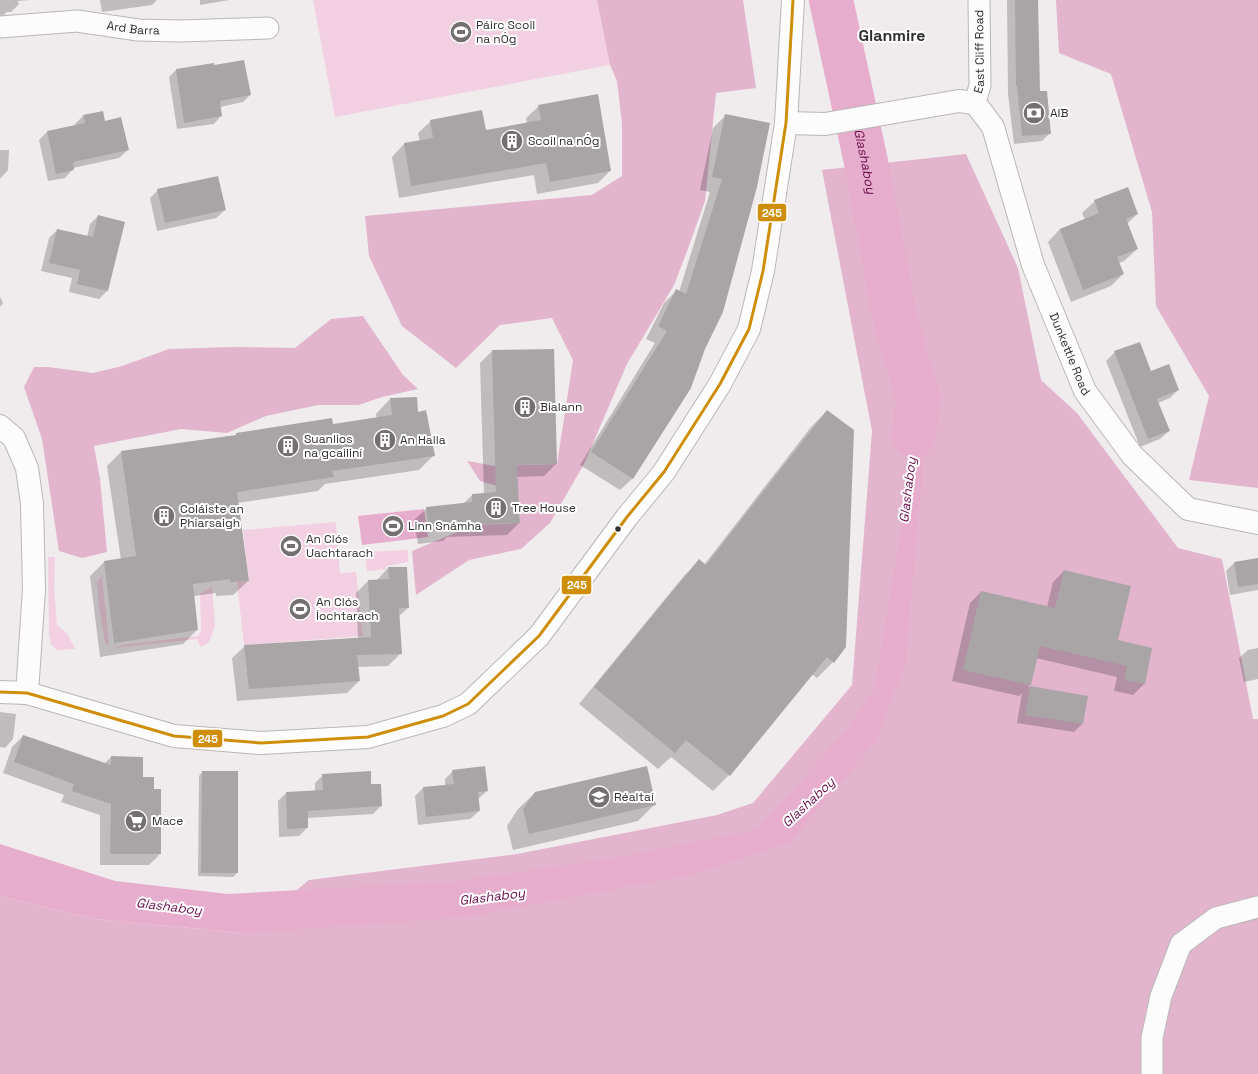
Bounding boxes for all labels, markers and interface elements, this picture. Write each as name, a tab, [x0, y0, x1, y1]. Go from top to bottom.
street label: East Cliff Road	[970, 10, 988, 95]
street label: Ard Barra	[106, 17, 160, 39]
place label: Páirc Scoil na nÓg	[476, 17, 535, 47]
sports icon: Páirc Scoil na nÓg	[448, 19, 474, 45]
district label: Glanmire	[858, 25, 926, 46]
bank icon: AIB	[1021, 100, 1047, 126]
place label: AIB	[1050, 105, 1068, 121]
water label: Glashaboy	[850, 127, 880, 196]
building icon: Scoil na nÓg	[499, 128, 525, 154]
place label: Scoil na nÓg	[528, 133, 599, 149]
line badge: 245	[757, 203, 787, 222]
text: 245	[762, 206, 782, 220]
street label: Dunkettle Road	[1046, 310, 1094, 399]
building icon: Bialann	[512, 394, 538, 420]
place label: Bialann	[540, 399, 582, 415]
building icon: An Halla	[372, 427, 398, 453]
place label: Suanlios na gcailiní	[304, 431, 362, 461]
place label: An Halla	[400, 432, 446, 448]
building icon: Suanlios na gcailiní	[275, 433, 301, 459]
water label: Glashaboy	[895, 455, 920, 524]
building icon: Tree House	[483, 495, 509, 521]
place label: Tree House	[512, 500, 576, 516]
place label: Coláiste an Phiarsaigh	[180, 501, 244, 531]
building icon: Coláiste an Phiarsaigh	[151, 503, 177, 529]
sports icon: Linn Snámha	[380, 513, 406, 539]
place label: Linn Snámha	[408, 518, 482, 534]
unlabelled marker	[613, 524, 623, 534]
place label: An Clós Uachtarach	[306, 531, 373, 561]
sports icon: An Clós Uachtarach	[278, 533, 304, 559]
line badge: 245	[561, 575, 592, 595]
text: 245	[567, 578, 587, 592]
place label: An Clós Íochtarach	[316, 594, 379, 624]
sports icon: An Clós Íochtarach	[287, 596, 313, 622]
line badge: 245	[192, 729, 223, 748]
text: 245	[198, 732, 218, 746]
water label: Glashaboy	[778, 773, 839, 831]
school or university icon: Réaltaí	[586, 784, 612, 810]
place label: Réaltaí	[614, 789, 654, 805]
supermarket icon: Mace	[123, 808, 149, 834]
place label: Mace	[152, 813, 183, 829]
water label: Glashaboy	[458, 884, 527, 909]
water label: Glashaboy	[135, 894, 204, 919]

